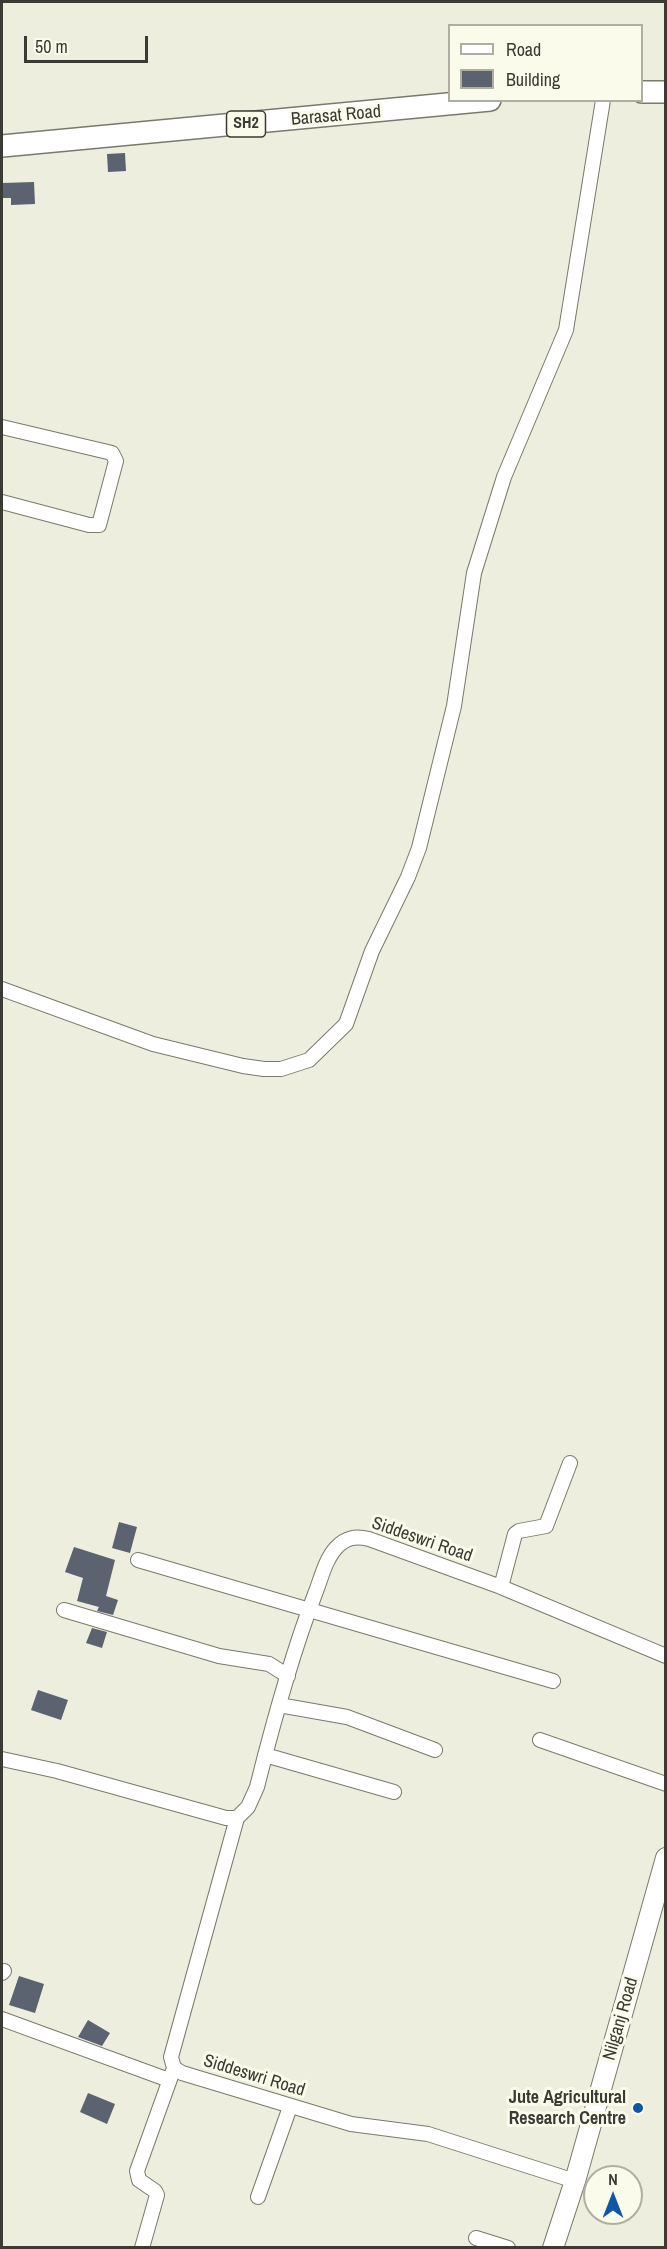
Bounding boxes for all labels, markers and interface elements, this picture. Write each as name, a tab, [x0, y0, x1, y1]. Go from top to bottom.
scale bar	[27, 24, 152, 62]
legend	[448, 24, 643, 102]
text: 50 m	[35, 34, 68, 59]
text: Road	[506, 37, 541, 62]
text: Building	[506, 67, 560, 92]
street label: Barasat Road	[290, 101, 382, 131]
road number: SH2	[226, 111, 266, 137]
street label: Siddeswri Road	[369, 1513, 475, 1567]
street label: Nilganj Road	[599, 1975, 643, 2063]
street label: Siddeswri Road	[201, 2050, 307, 2102]
place label: Jute Agricultural Research Centre	[509, 2087, 626, 2130]
marker: Jute Agricultural Research Centre	[631, 2101, 645, 2115]
north arrow	[583, 2165, 643, 2225]
text: N	[608, 2168, 618, 2190]

